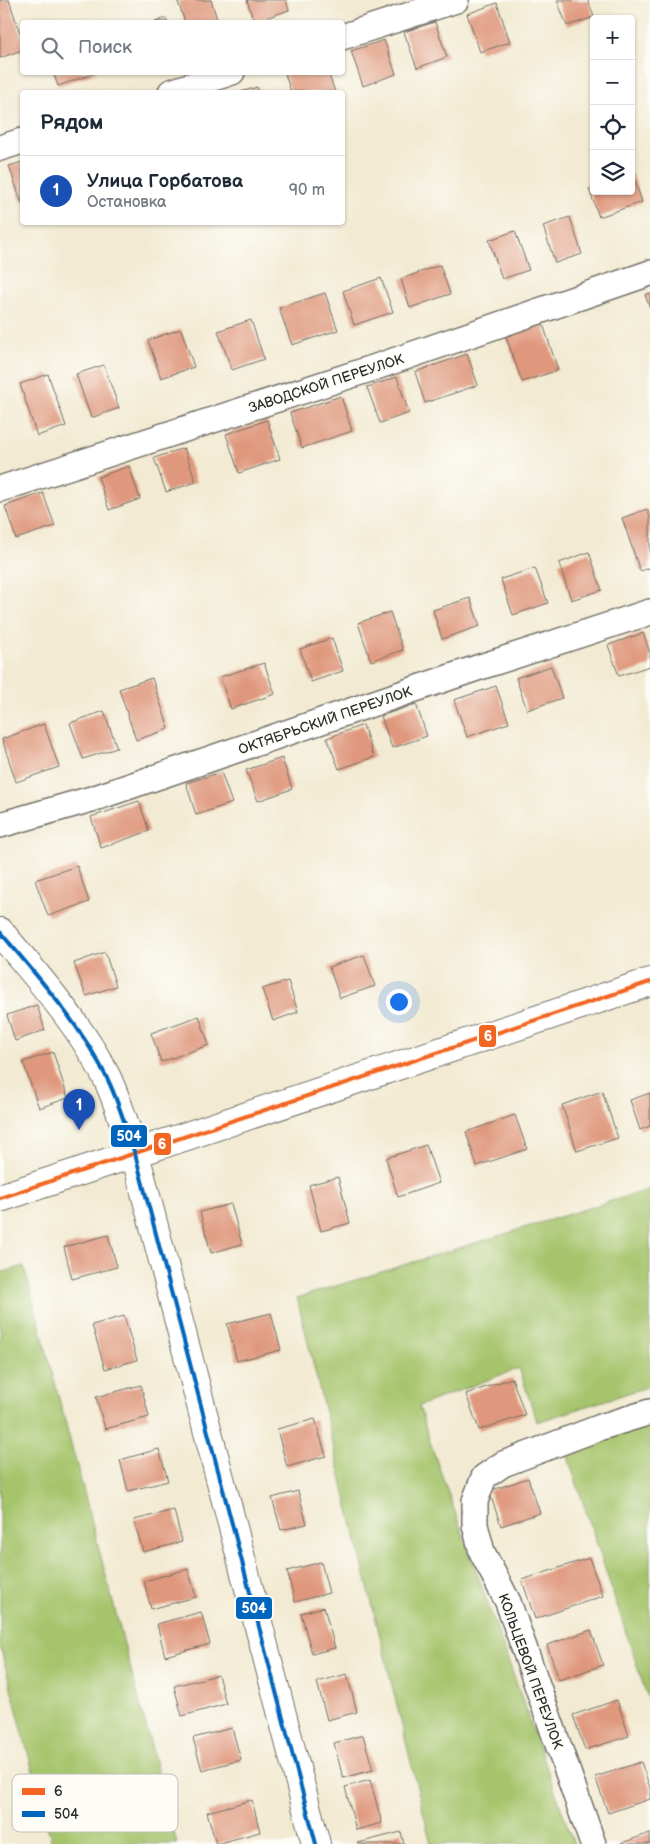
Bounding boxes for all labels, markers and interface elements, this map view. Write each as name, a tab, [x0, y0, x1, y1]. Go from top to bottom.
map controls	[590, 15, 635, 195]
button: +	[590, 15, 635, 60]
search box	[20, 20, 345, 75]
icon: search	[38, 34, 66, 62]
text: Поиск	[78, 36, 132, 59]
button: −	[590, 60, 635, 105]
button: locate	[590, 105, 635, 150]
text: Рядом	[40, 110, 103, 135]
button: layers	[590, 150, 635, 195]
text: Улица Горбатова	[87, 170, 243, 193]
text: 1	[53, 181, 59, 200]
text: 90 m	[289, 181, 325, 200]
text: Остановка	[87, 193, 166, 212]
street label: ЗАВОДСКОЙ ПЕРЕУЛОК	[246, 350, 407, 417]
street label: ОКТЯБРЬСКИЙ ПЕРЕУЛОК	[236, 682, 415, 758]
your location	[386, 989, 412, 1015]
line badge: 6	[478, 1024, 497, 1048]
text: 6	[484, 1028, 492, 1045]
pin: 1	[63, 1089, 95, 1130]
line badge: 504	[110, 1124, 148, 1148]
text: 504	[116, 1128, 142, 1145]
line badge: 6	[153, 1132, 172, 1156]
text: 6	[158, 1136, 166, 1153]
street label: КОЛЬЦЕВОЙ ПЕРЕУЛОК	[494, 1591, 567, 1752]
line badge: 504	[235, 1596, 273, 1620]
text: 504	[241, 1600, 267, 1617]
legend	[12, 1774, 178, 1832]
text: 6	[54, 1783, 63, 1800]
text: 504	[54, 1806, 79, 1823]

